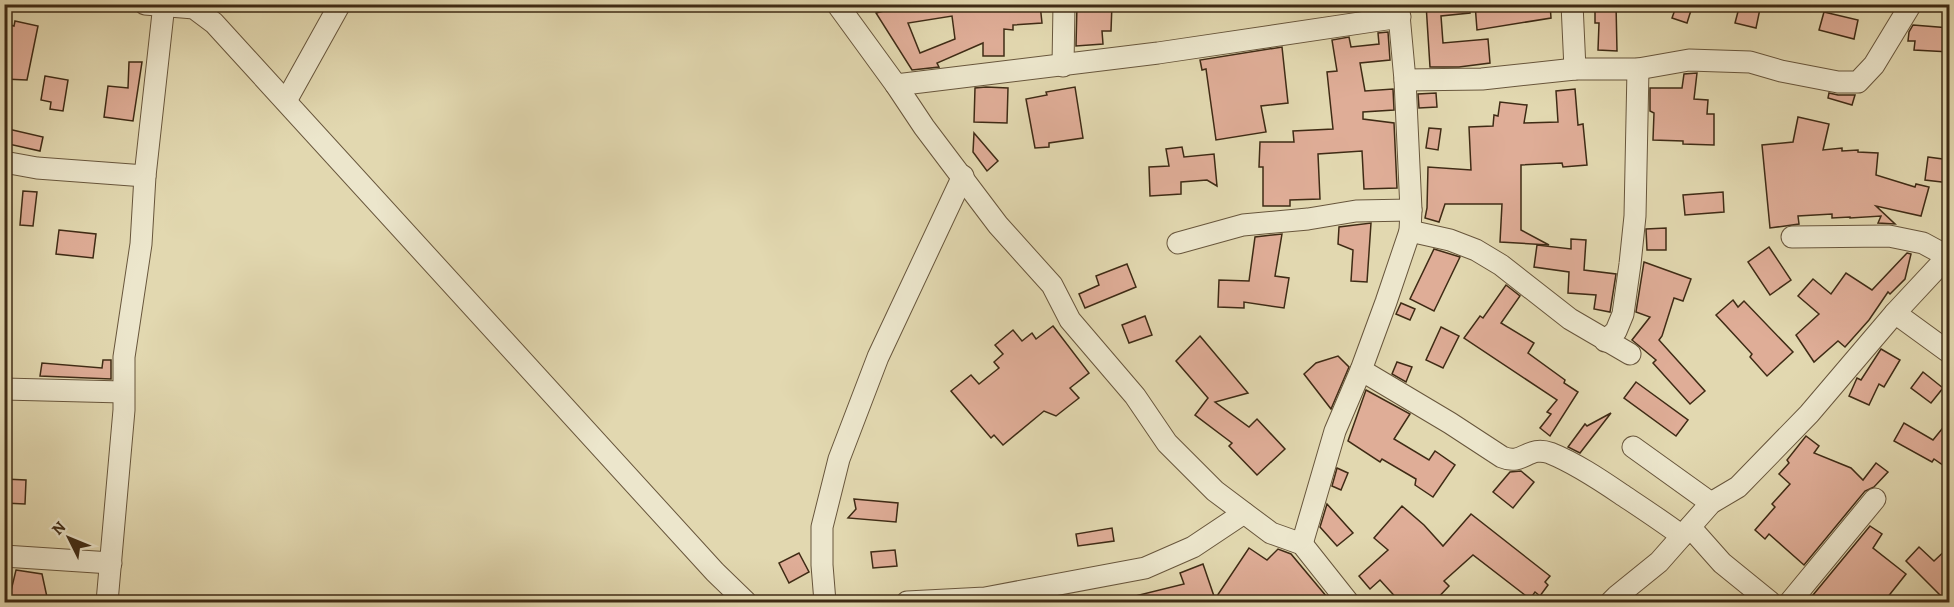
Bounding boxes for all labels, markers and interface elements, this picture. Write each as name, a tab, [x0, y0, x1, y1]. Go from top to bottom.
north arrow	[39, 508, 99, 568]
text: N	[47, 516, 71, 540]

